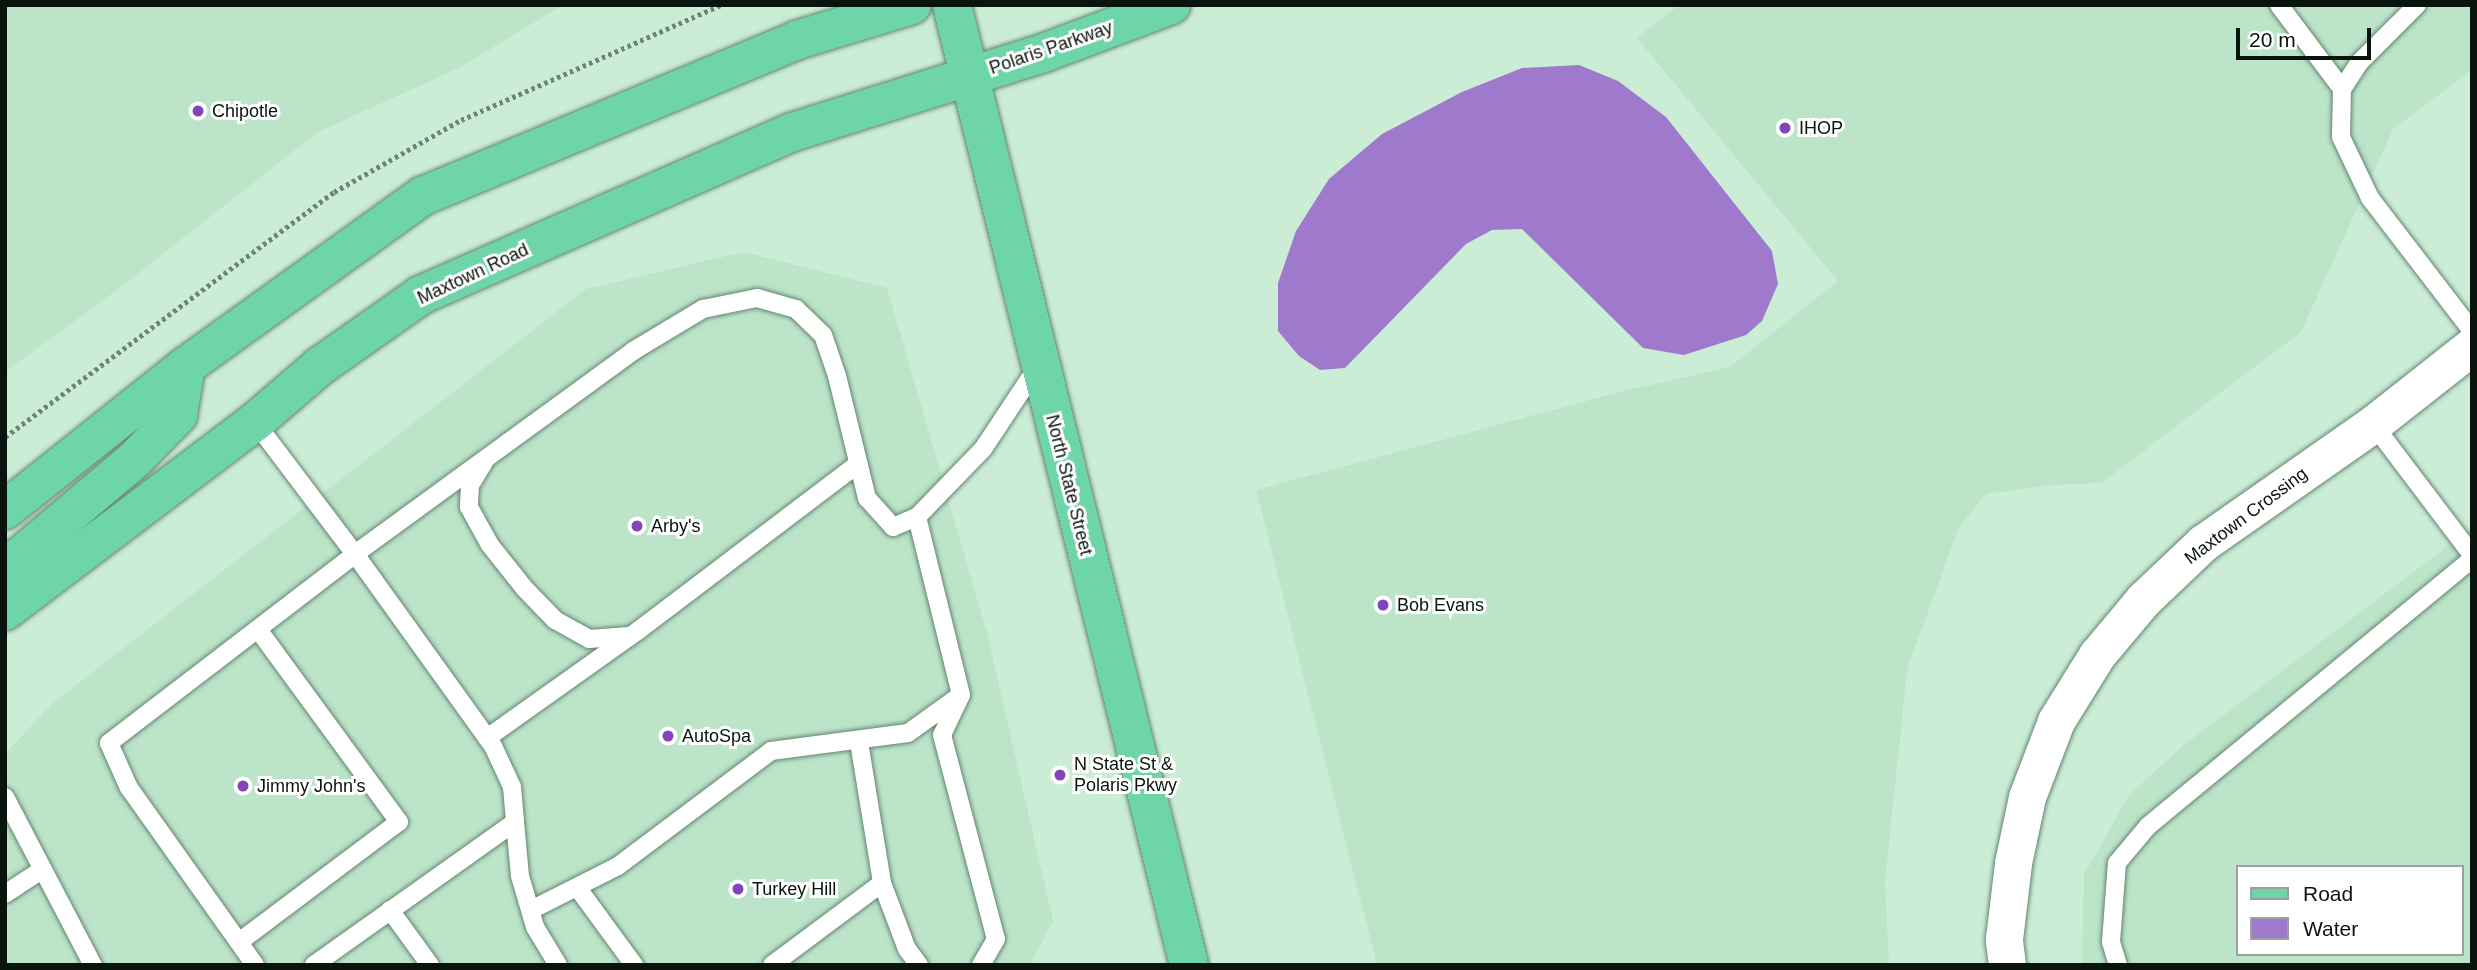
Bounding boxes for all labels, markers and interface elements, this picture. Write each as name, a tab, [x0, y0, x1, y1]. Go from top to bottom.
scale bar	[2239, 14, 2374, 58]
street label: Polaris Parkway	[986, 17, 1116, 79]
text: 20 m	[2249, 28, 2296, 51]
place label: Chipotle	[212, 100, 278, 122]
marker: Chipotle	[190, 103, 206, 119]
place label: IHOP	[1799, 117, 1843, 139]
marker: IHOP	[1777, 120, 1793, 136]
street label: Maxtown Road	[414, 239, 532, 309]
street label: North State Street	[1041, 412, 1097, 558]
street label: Maxtown Crossing	[2180, 463, 2312, 569]
place label: Arby's	[651, 515, 700, 537]
marker: Arby's	[629, 518, 645, 534]
place label: Bob Evans	[1397, 594, 1484, 616]
marker: Bob Evans	[1375, 597, 1391, 613]
place label: AutoSpa	[682, 725, 751, 747]
marker: AutoSpa	[660, 728, 676, 744]
place label: N State St & Polaris Pkwy	[1074, 754, 1177, 796]
marker: N State St & Polaris Pkwy	[1052, 767, 1068, 783]
place label: Jimmy John's	[257, 775, 365, 797]
marker: Jimmy John's	[235, 778, 251, 794]
legend	[2236, 865, 2463, 956]
place label: Turkey Hill	[752, 878, 836, 900]
marker: Turkey Hill	[730, 881, 746, 897]
text: Road	[2303, 882, 2353, 905]
text: Water	[2303, 917, 2358, 940]

